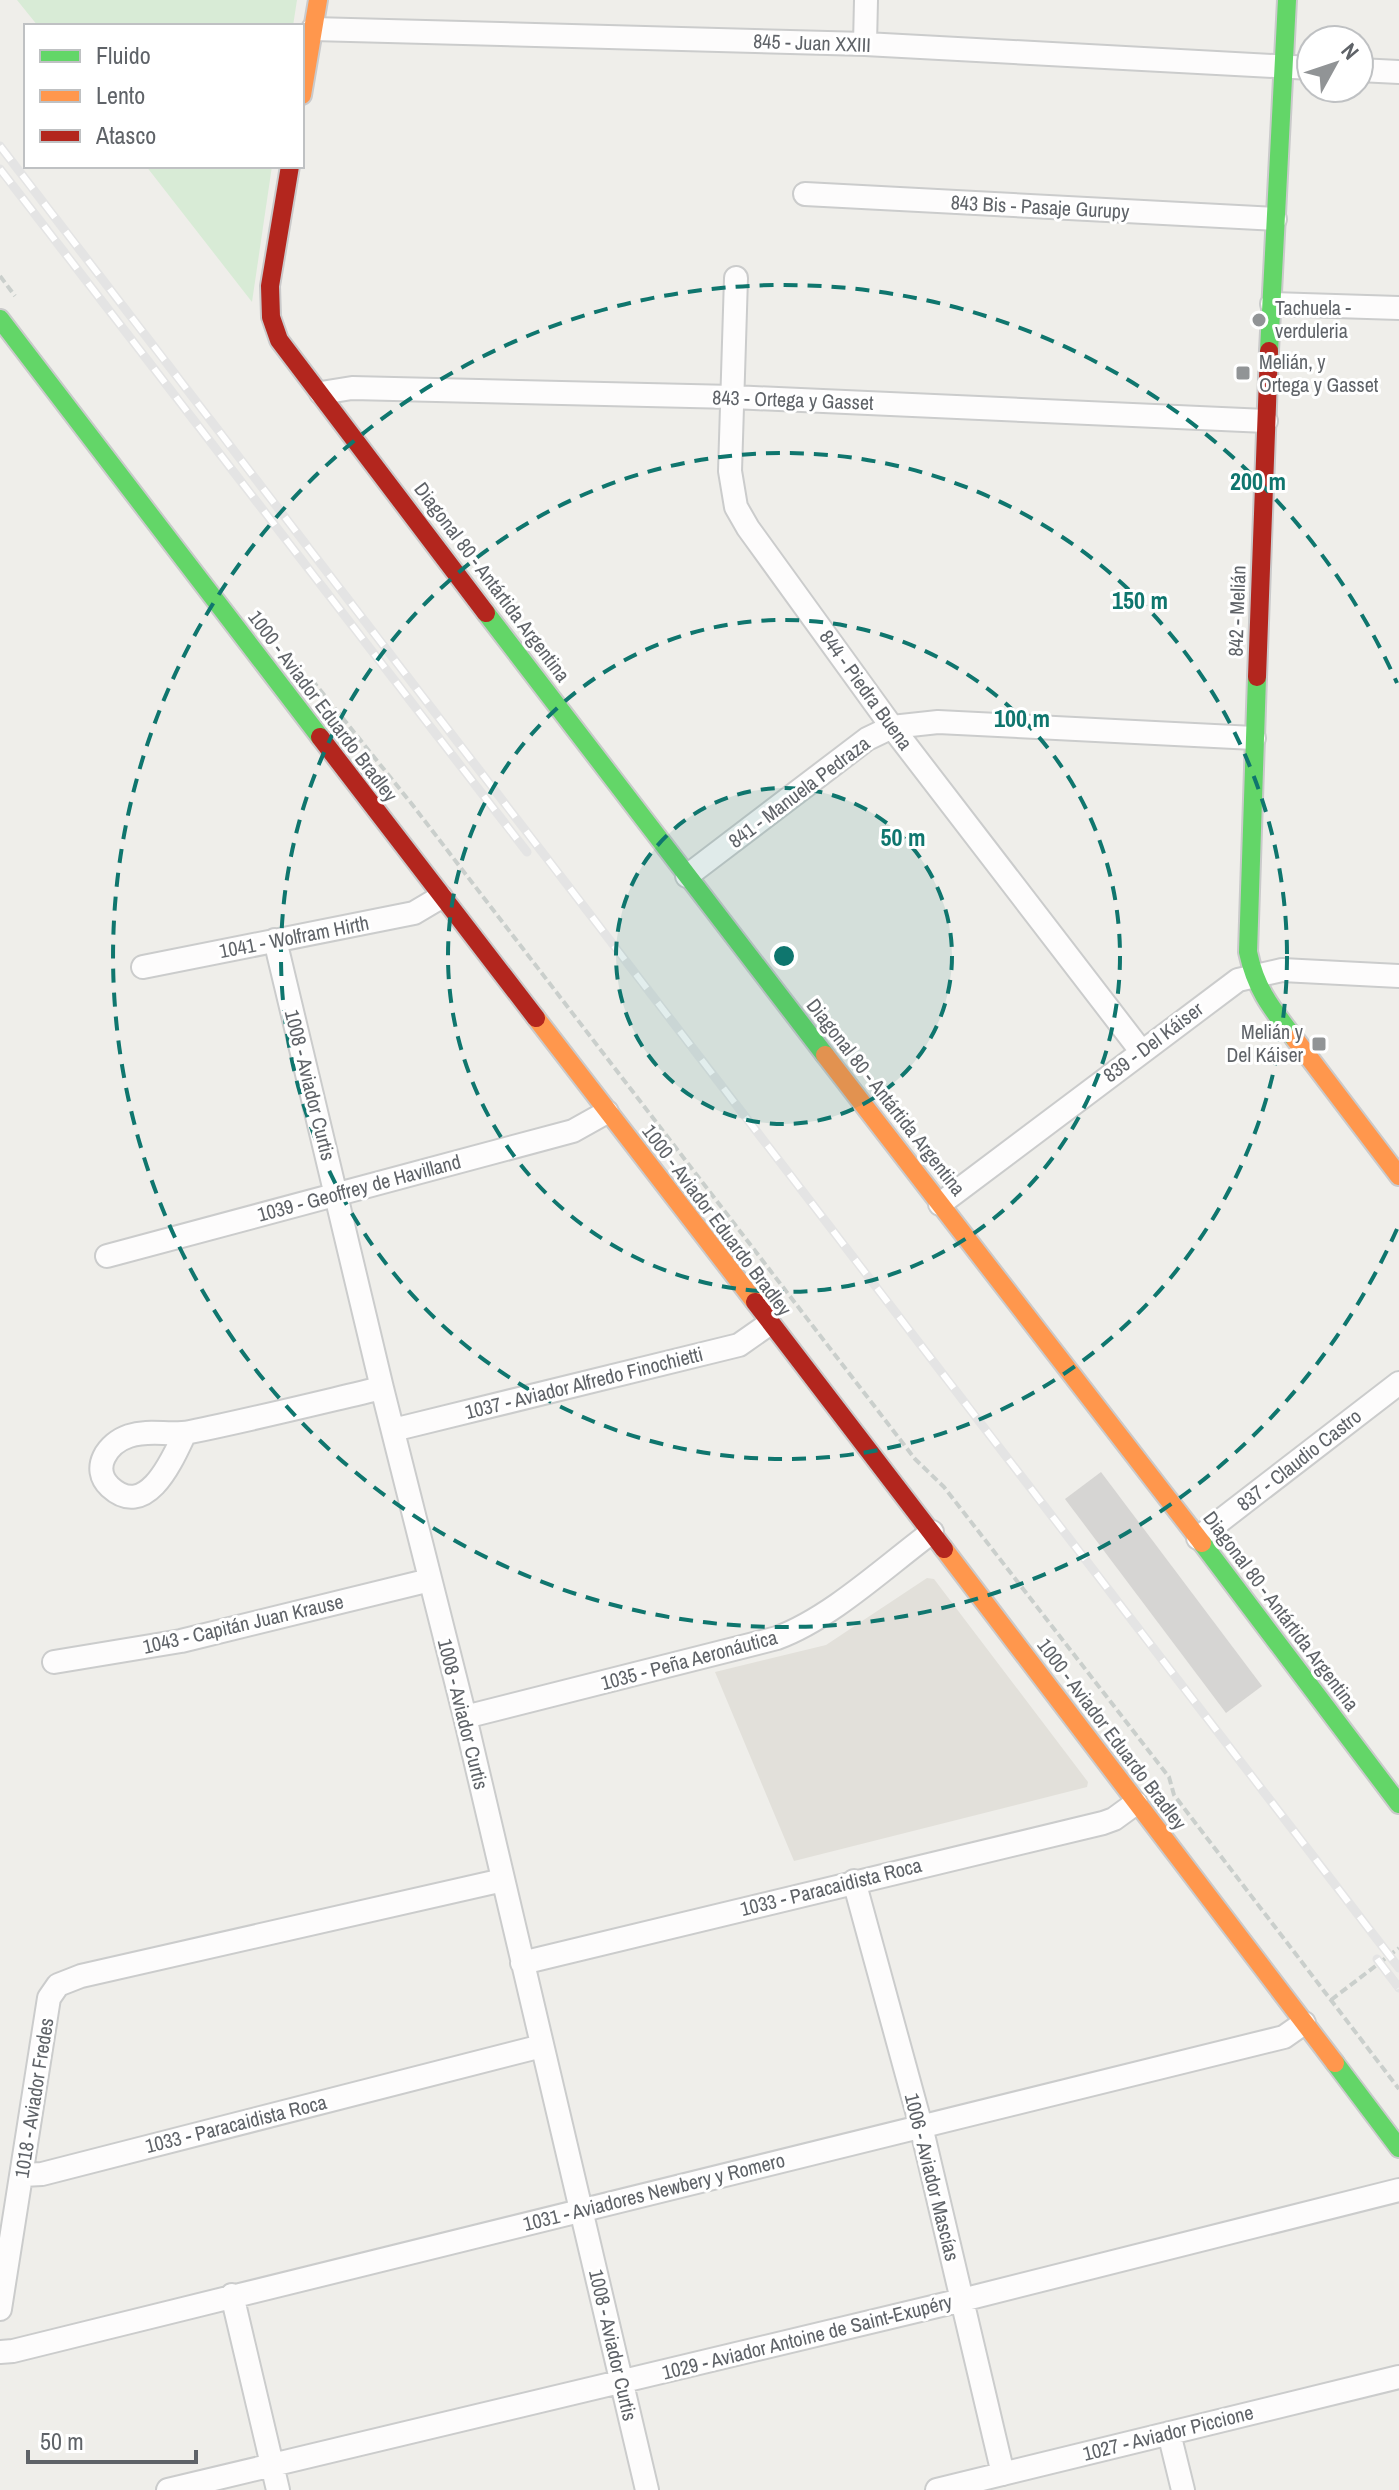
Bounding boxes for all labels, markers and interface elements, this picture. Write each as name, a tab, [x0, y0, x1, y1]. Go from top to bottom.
legend	[24, 24, 304, 168]
north arrow	[1295, 24, 1375, 104]
street label: 845 - Juan XXIII	[753, 27, 871, 58]
text: N	[1335, 37, 1366, 66]
text: Fluido	[96, 39, 151, 71]
text: Lento	[96, 79, 145, 111]
text: Atasco	[95, 119, 156, 151]
street label: 843 Bis - Pasaje Gurupy	[950, 188, 1131, 225]
place label: Tachuela - verduleria	[1275, 294, 1352, 344]
marker: Tachuela - verduleria	[1250, 311, 1268, 329]
place label: Melián, y Ortega y Gasset	[1259, 348, 1379, 398]
marker: Melián, y Ortega y Gasset	[1234, 364, 1252, 382]
street label: 843 - Ortega y Gasset	[712, 383, 875, 416]
text: 200 m	[1230, 465, 1286, 497]
street label: Diagonal 80 - Antártida Argentina	[408, 476, 576, 687]
street label: 842 - Melián	[1221, 565, 1252, 657]
text: 150 m	[1112, 584, 1168, 616]
street label: 1000 - Aviador Eduardo Bradley	[242, 604, 405, 808]
street label: 844 - Piedra Buena	[814, 624, 919, 755]
text: 100 m	[994, 702, 1050, 734]
street label: 841 - Manuela Pedraza	[722, 730, 875, 854]
text: 50 m	[881, 821, 925, 853]
street label: 1041 - Wolfram Hirth	[217, 909, 371, 964]
centre of rings	[770, 942, 798, 970]
street label: Diagonal 80 - Antártida Argentina	[801, 992, 972, 1201]
street label: 839 - Del Káiser	[1097, 995, 1209, 1088]
street label: 1008 - Aviador Curtis	[279, 1007, 342, 1163]
place label: Melián y Del Káiser	[1226, 1018, 1304, 1068]
marker: Melián y Del Káiser	[1310, 1035, 1328, 1053]
street label: 1000 - Aviador Eduardo Bradley	[636, 1118, 799, 1322]
street label: 1039 - Geoffrey de Havilland	[254, 1147, 464, 1228]
street label: 1037 - Aviador Alfredo Finochietti	[462, 1340, 706, 1425]
street label: 837 - Claudio Castro	[1231, 1402, 1367, 1517]
street label: Diagonal 80 - Antártida Argentina	[1197, 1505, 1365, 1716]
street label: 1043 - Capitán Juan Krause	[140, 1587, 346, 1660]
street label: 1035 - Peña Aeronáutica	[598, 1623, 780, 1696]
street label: 1000 - Aviador Eduardo Bradley	[1031, 1632, 1194, 1836]
street label: 1008 - Aviador Curtis	[432, 1636, 495, 1792]
street label: 1033 - Paracaidista Roca	[737, 1851, 924, 1922]
street label: 1018 - Aviador Fredes	[8, 2016, 60, 2180]
street label: 1033 - Paracaidista Roca	[142, 2088, 329, 2159]
street label: 1006 - Aviador Mascías	[899, 2090, 966, 2264]
street label: 1031 - Aviadores Newbery y Romero	[520, 2146, 787, 2237]
street label: 1008 - Aviador Curtis	[583, 2266, 644, 2423]
street label: 1029 - Aviador Antoine de Saint-Exupéry	[659, 2287, 955, 2386]
street label: 1027 - Aviador Piccione	[1080, 2398, 1256, 2467]
scale bar	[28, 2414, 196, 2464]
text: 50 m	[40, 2425, 84, 2457]

